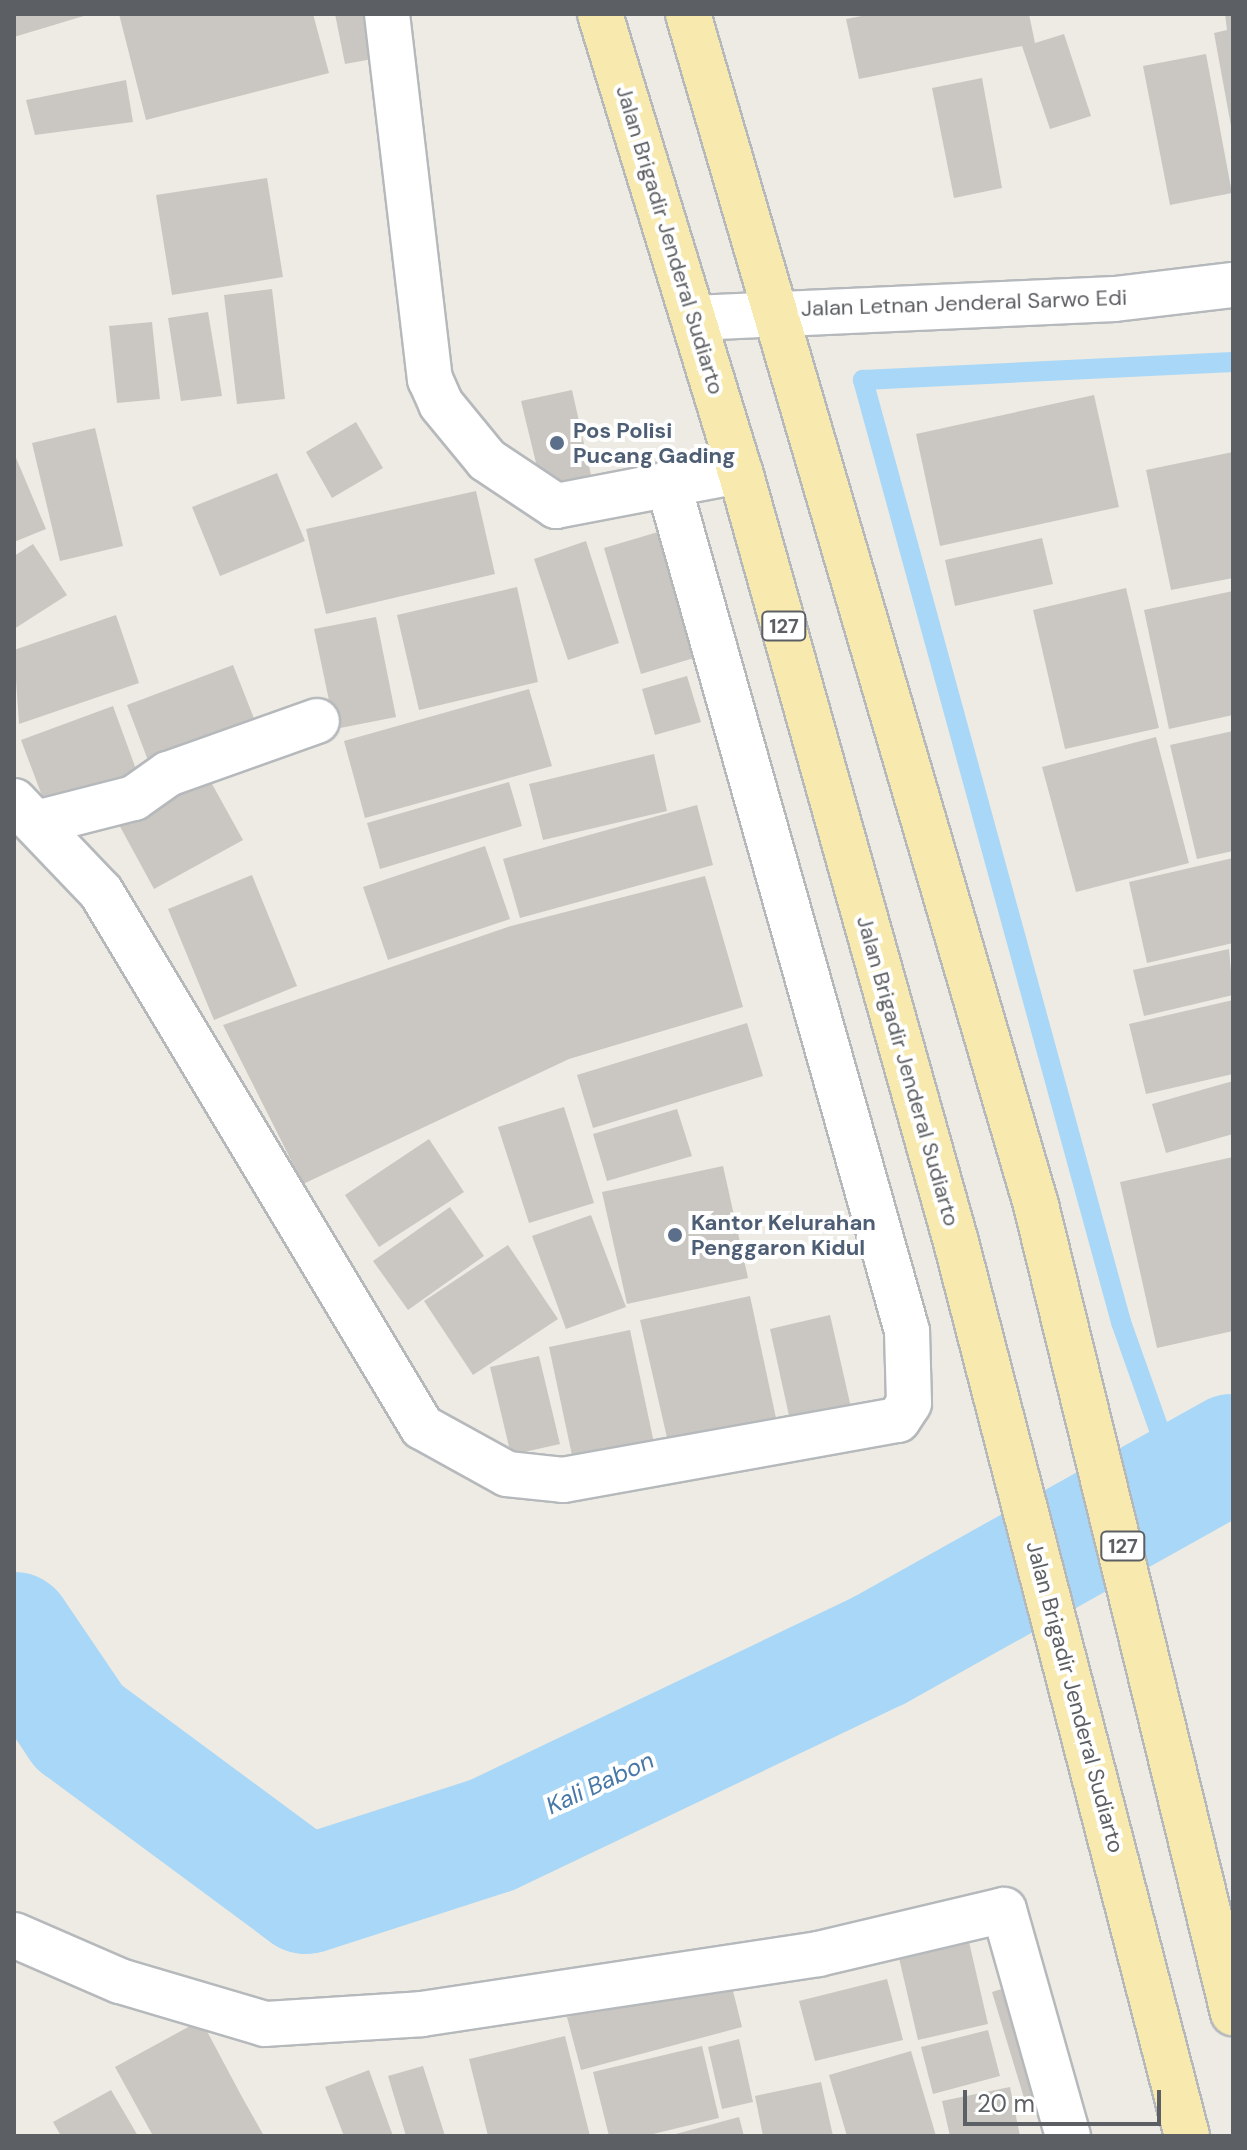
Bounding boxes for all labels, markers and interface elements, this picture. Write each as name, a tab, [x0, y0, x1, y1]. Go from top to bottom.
street label: Jalan Brigadir Jenderal Sudiarto	[610, 82, 730, 398]
street label: Jalan Letnan Jenderal Sarwo Edi	[801, 284, 1127, 322]
place label: Pos Polisi Pucang Gading	[573, 417, 735, 468]
marker: Pos Polisi Pucang Gading	[548, 434, 566, 452]
road number: 127	[760, 610, 808, 642]
street label: Jalan Brigadir Jenderal Sudiarto	[851, 913, 965, 1229]
place label: Kantor Kelurahan Penggaron Kidul	[691, 1209, 876, 1260]
marker: Kantor Kelurahan Penggaron Kidul	[666, 1226, 684, 1244]
road number: 127	[1099, 1530, 1147, 1562]
street label: Jalan Brigadir Jenderal Sudiarto	[1021, 1538, 1129, 1856]
water label: Kali Babon	[542, 1746, 658, 1820]
scale bar	[967, 2074, 1165, 2124]
text: 20 m	[977, 2088, 1035, 2119]

